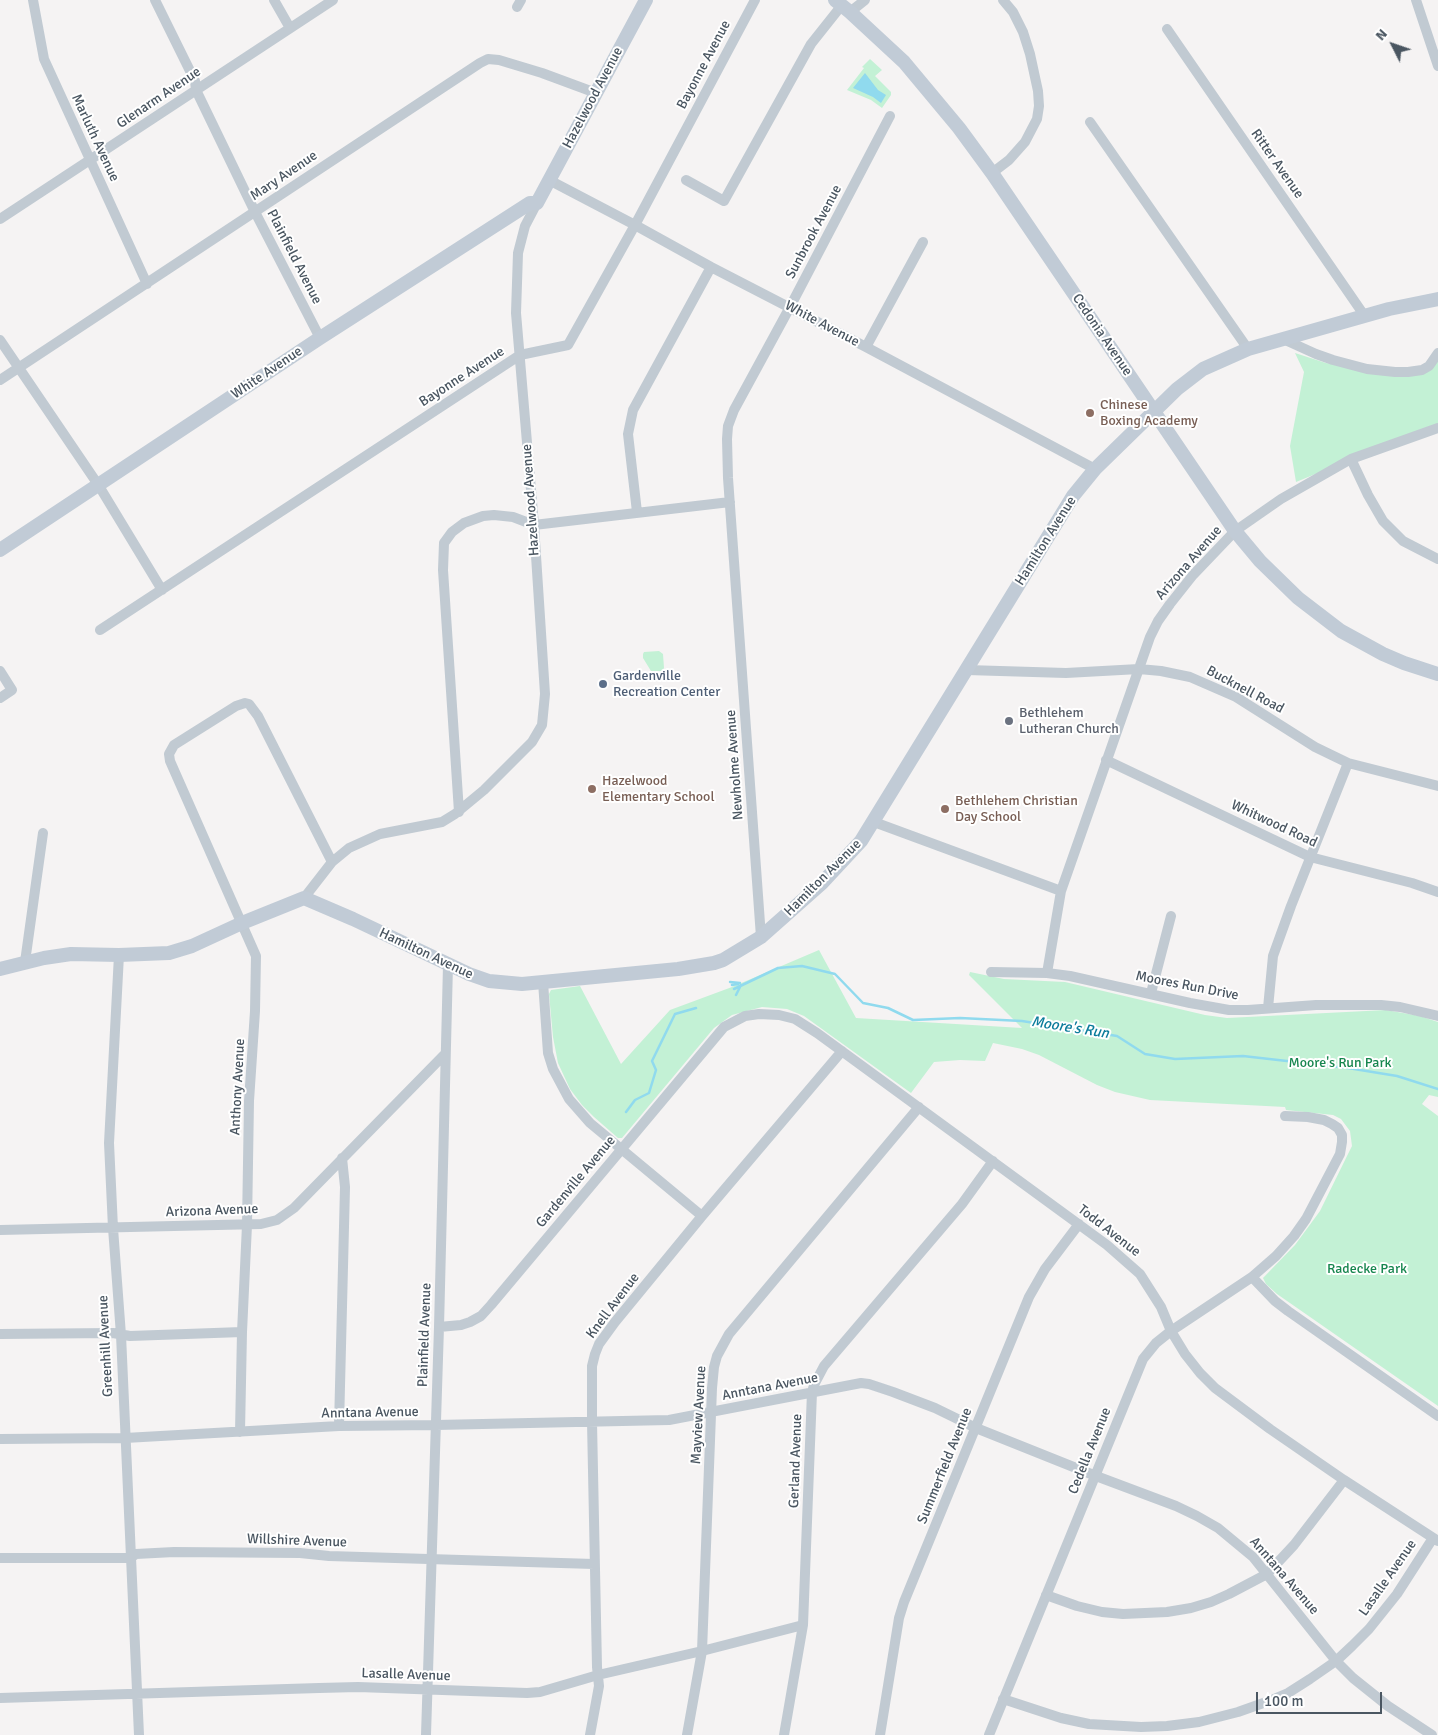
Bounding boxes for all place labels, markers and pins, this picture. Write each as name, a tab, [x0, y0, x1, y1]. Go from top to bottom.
place label: Chinese Boxing Academy	[1100, 397, 1198, 430]
marker: Chinese Boxing Academy	[1084, 407, 1096, 419]
place label: Gardenville Recreation Center	[613, 668, 720, 700]
marker: Gardenville Recreation Center	[597, 678, 609, 690]
place label: Bethlehem Lutheran Church	[1019, 705, 1119, 738]
marker: Bethlehem Lutheran Church	[1003, 715, 1015, 727]
place label: Hazelwood Elementary School	[602, 773, 715, 806]
marker: Hazelwood Elementary School	[586, 783, 598, 795]
place label: Bethlehem Christian Day School	[955, 793, 1078, 826]
marker: Bethlehem Christian Day School	[939, 803, 951, 815]

